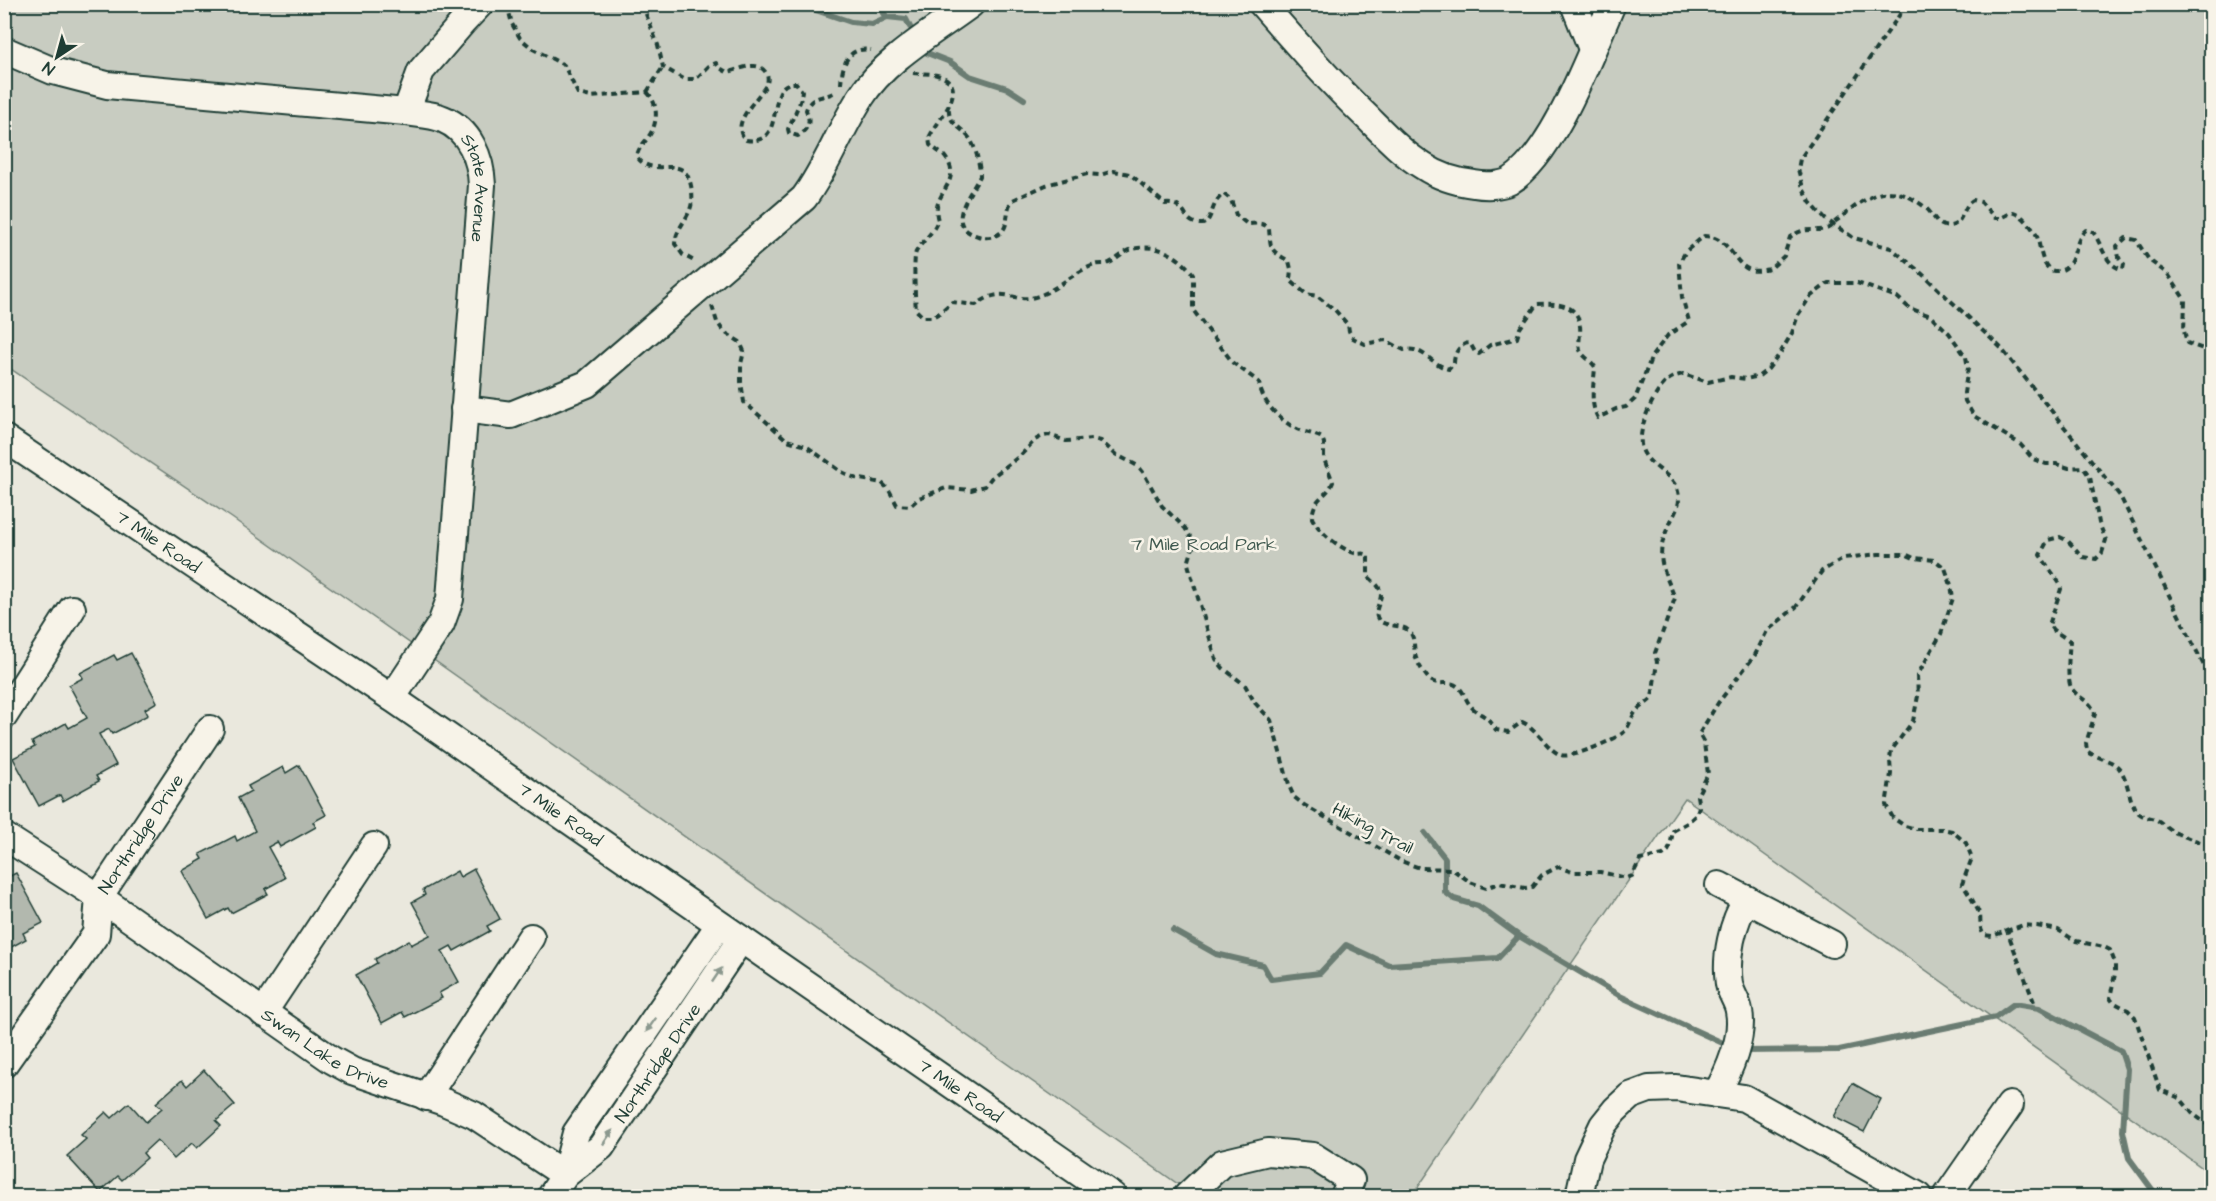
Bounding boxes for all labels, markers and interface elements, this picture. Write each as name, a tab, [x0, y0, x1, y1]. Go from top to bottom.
north arrow	[27, 27, 87, 87]
text: N	[38, 56, 59, 80]
street label: State Avenue	[454, 128, 494, 243]
street label: 7 Mile Road	[111, 505, 206, 579]
park label: 7 Mile Road Park	[1131, 532, 1277, 557]
street label: Northridge Drive	[92, 769, 190, 899]
street label: 7 Mile Road	[513, 777, 607, 853]
street label: Hiking Trail	[1327, 797, 1418, 861]
one-way arrow	[711, 967, 722, 983]
street label: Northridge Drive	[609, 998, 707, 1128]
street label: Swan Lake Drive	[256, 1002, 392, 1096]
one-way arrow	[645, 1017, 657, 1033]
street label: 7 Mile Road	[913, 1053, 1007, 1129]
one-way arrow	[603, 1129, 614, 1145]

